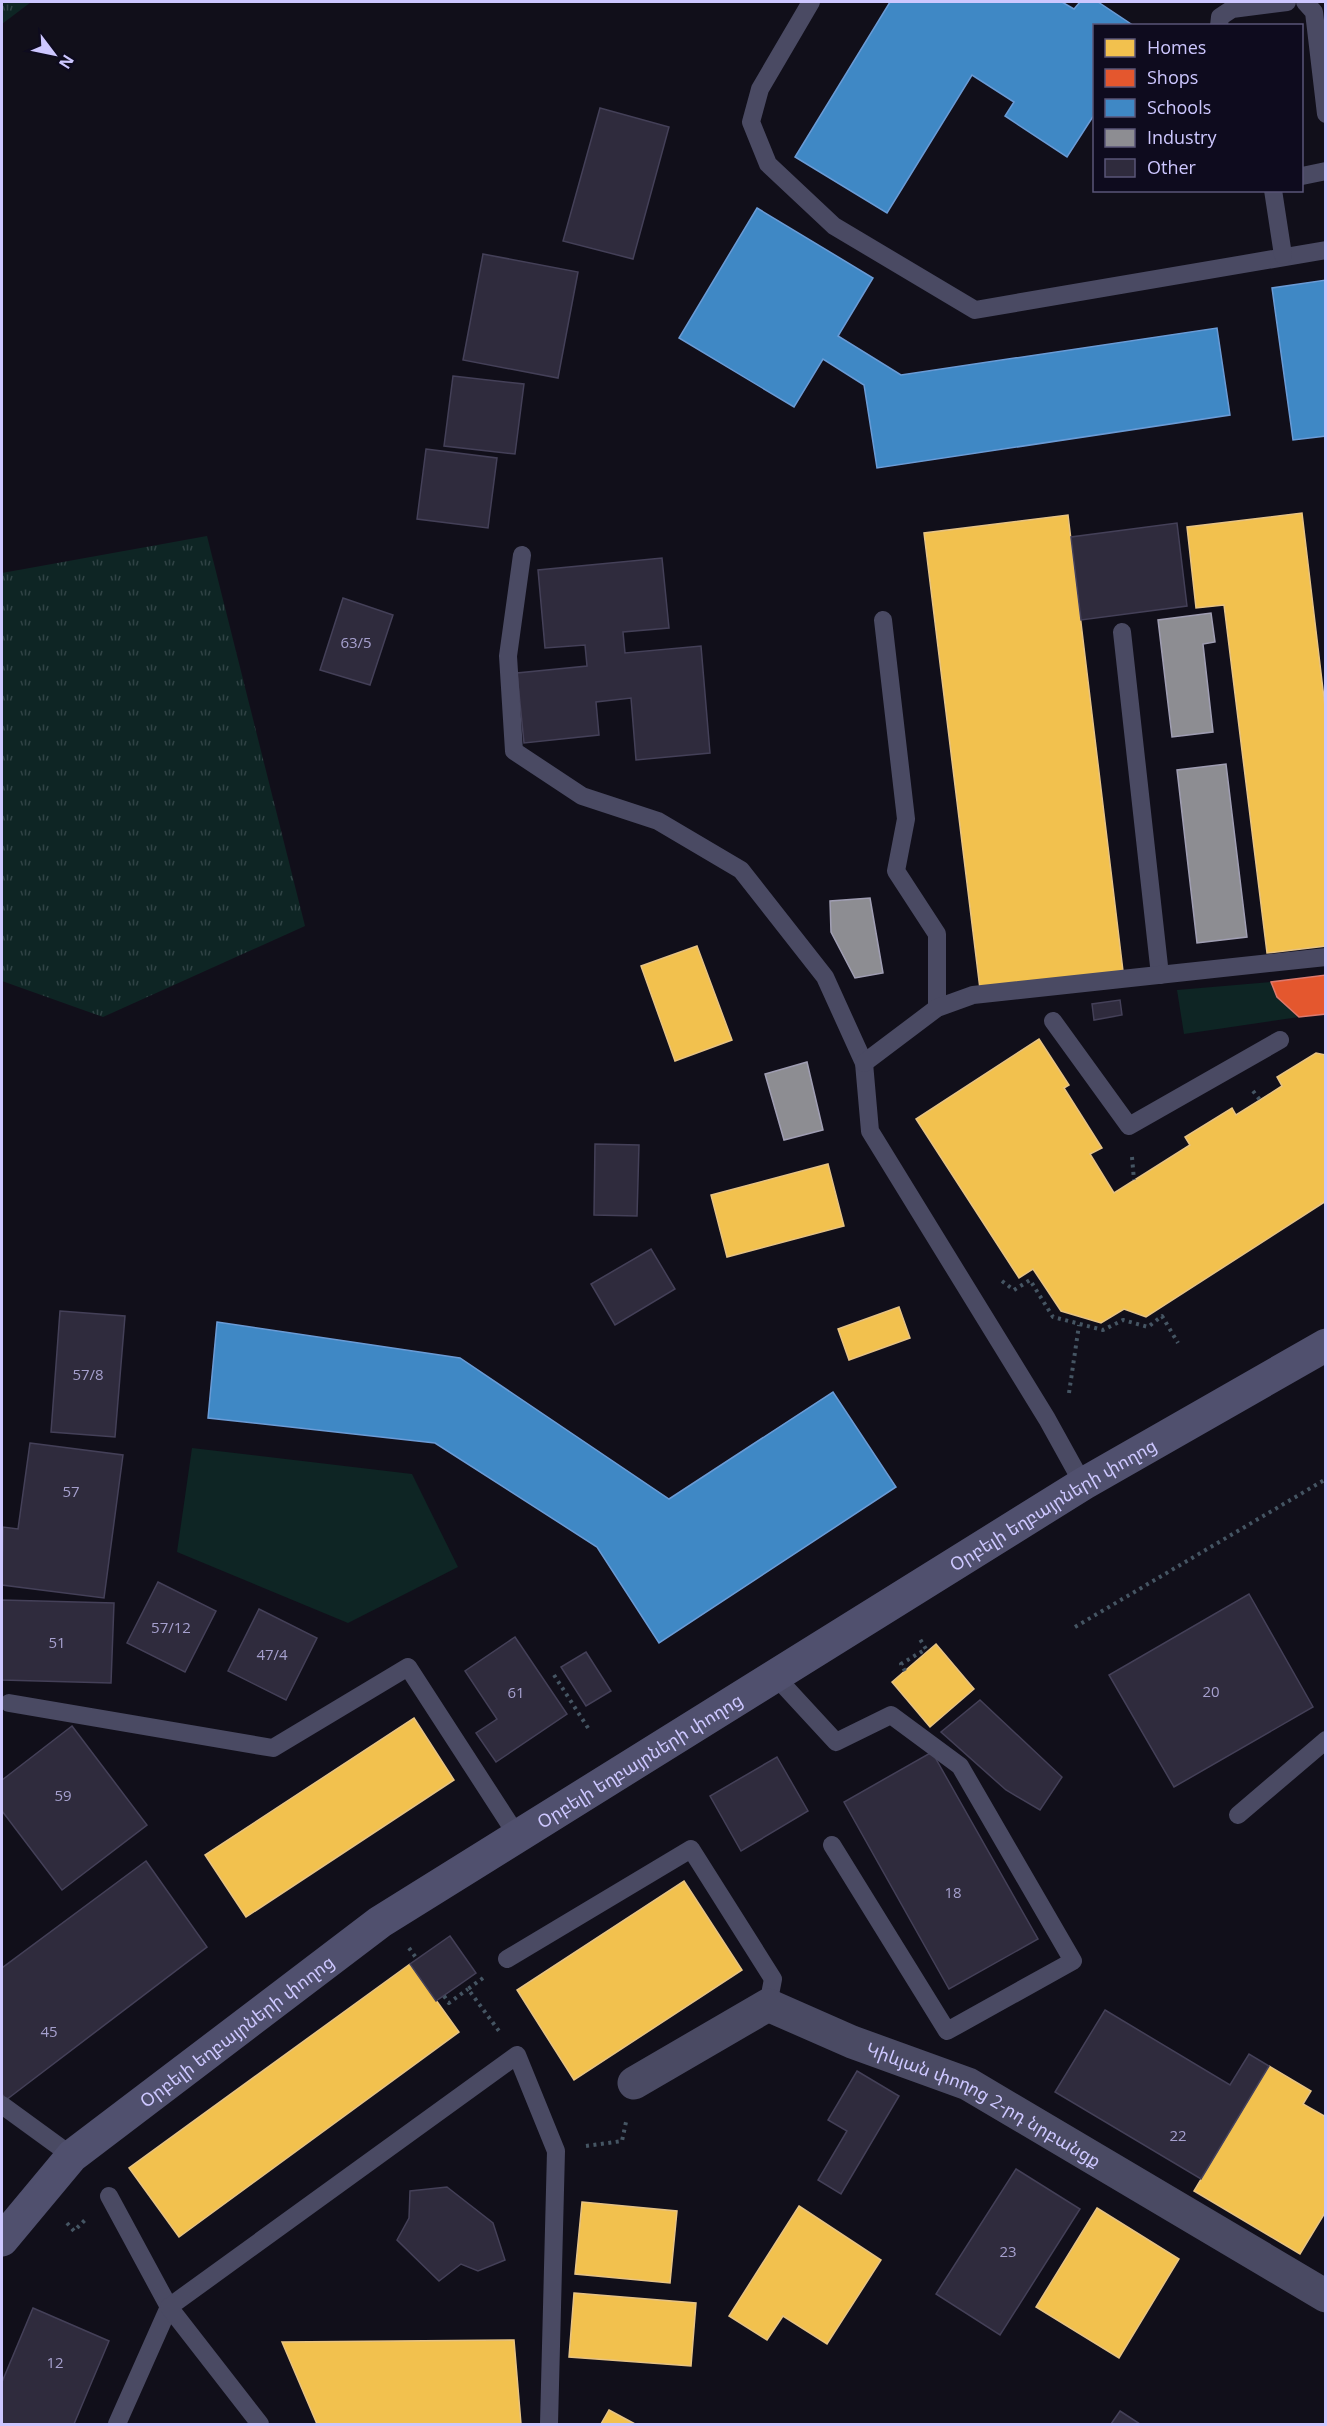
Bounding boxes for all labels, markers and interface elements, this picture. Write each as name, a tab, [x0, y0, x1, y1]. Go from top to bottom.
north arrow	[24, 24, 84, 84]
legend	[1093, 24, 1303, 192]
text: Homes	[1147, 35, 1206, 59]
text: N	[54, 51, 79, 73]
text: Shops	[1147, 65, 1198, 89]
text: Schools	[1147, 95, 1211, 119]
text: Industry	[1147, 125, 1217, 149]
text: Other	[1147, 155, 1197, 179]
house number: 63/5	[340, 632, 372, 652]
house number: 57/8	[72, 1364, 104, 1384]
street label: Օրբելի եղբայրների փողոց	[945, 1433, 1161, 1576]
house number: 57	[62, 1481, 80, 1501]
house number: 57/12	[151, 1617, 191, 1637]
house number: 51	[48, 1632, 66, 1652]
house number: 47/4	[256, 1644, 288, 1664]
house number: 20	[1202, 1681, 1220, 1701]
house number: 61	[507, 1682, 525, 1702]
street label: Օրբելի եղբայրների փողոց	[532, 1687, 747, 1833]
house number: 59	[54, 1785, 72, 1805]
house number: 18	[944, 1882, 962, 1902]
street label: Օրբելի եղբայրների փողոց	[135, 1949, 339, 2113]
house number: 45	[40, 2021, 58, 2041]
street label: Կիևյան փողոց 2-րդ նրբանցք	[863, 2036, 1106, 2172]
house number: 22	[1169, 2125, 1187, 2145]
house number: 23	[999, 2241, 1017, 2261]
house number: 12	[46, 2352, 64, 2372]

